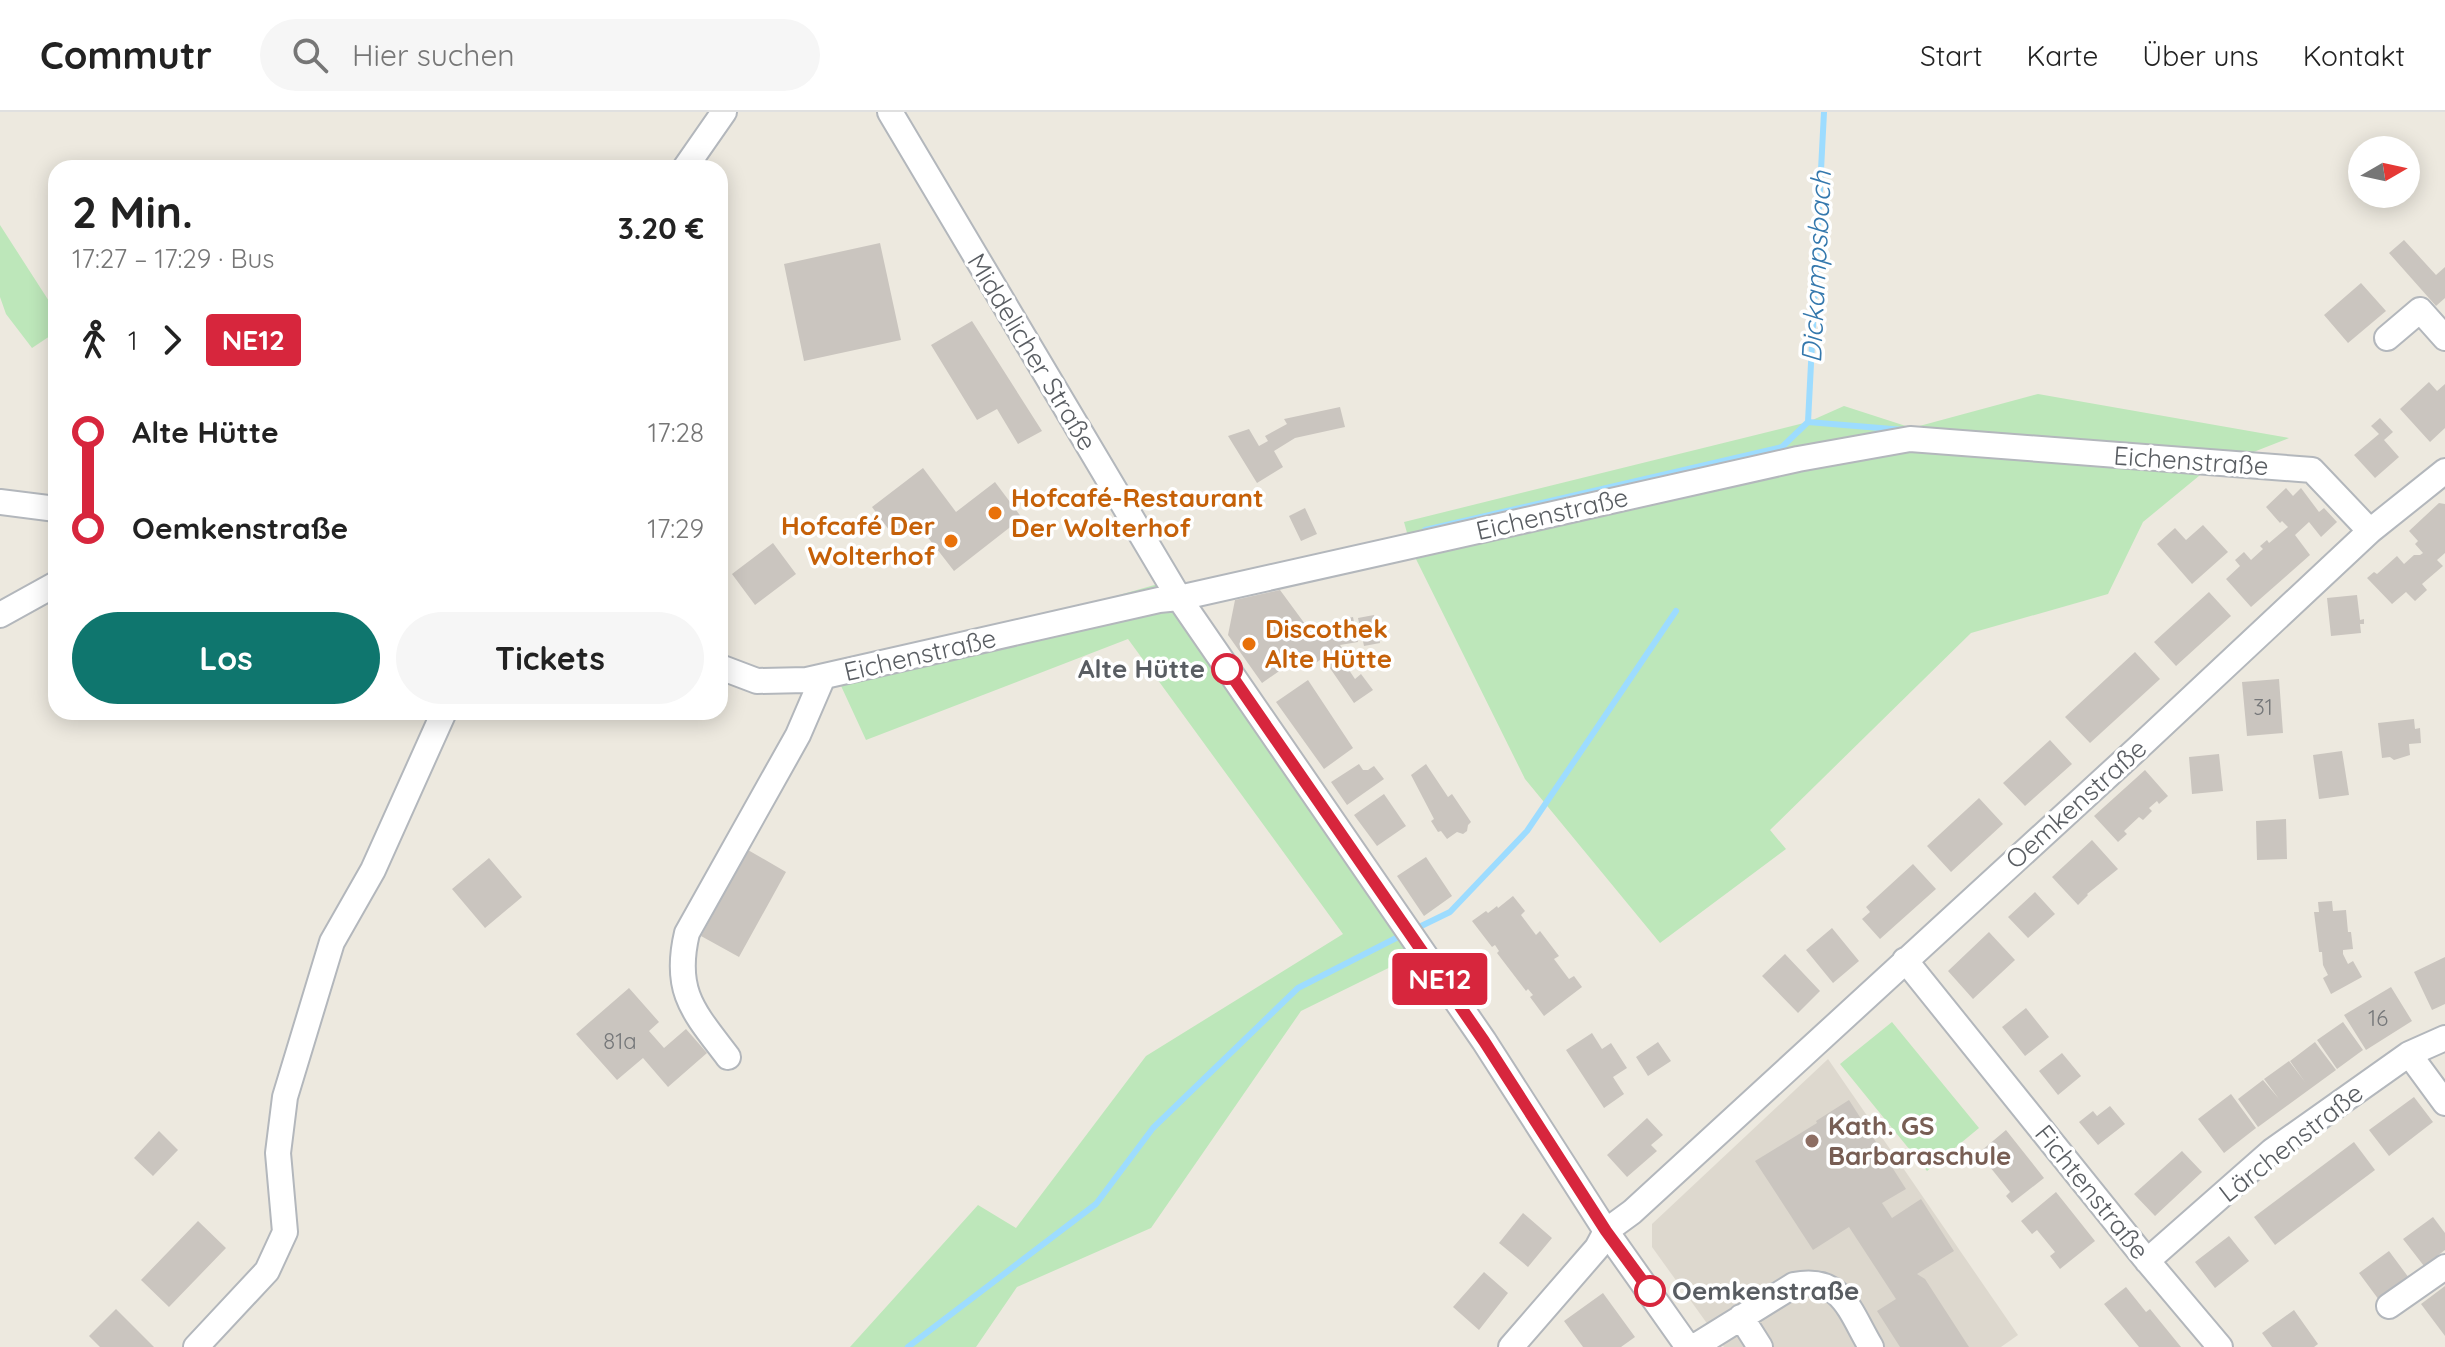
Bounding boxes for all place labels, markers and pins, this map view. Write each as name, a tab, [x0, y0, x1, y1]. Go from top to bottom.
place label: Hofcafé-Restaurant Der Wolterhof	[1011, 481, 1264, 544]
marker: Hofcafé-Restaurant Der Wolterhof	[986, 504, 1004, 522]
place label: Hofcafé Der Wolterhof	[781, 509, 936, 572]
marker: Hofcafé Der Wolterhof	[942, 532, 960, 550]
place label: Discothek Alte Hütte	[1265, 612, 1392, 675]
marker: Discothek Alte Hütte	[1240, 635, 1258, 653]
place label: Alte Hütte	[1078, 652, 1205, 685]
marker: Alte Hütte	[1212, 654, 1242, 684]
place label: Kath. GS Barbaraschule	[1828, 1109, 2011, 1172]
marker: Kath. GS Barbaraschule	[1803, 1132, 1821, 1150]
place label: Oemkenstraße	[1672, 1274, 1859, 1307]
marker: Oemkenstraße	[1635, 1276, 1665, 1306]

